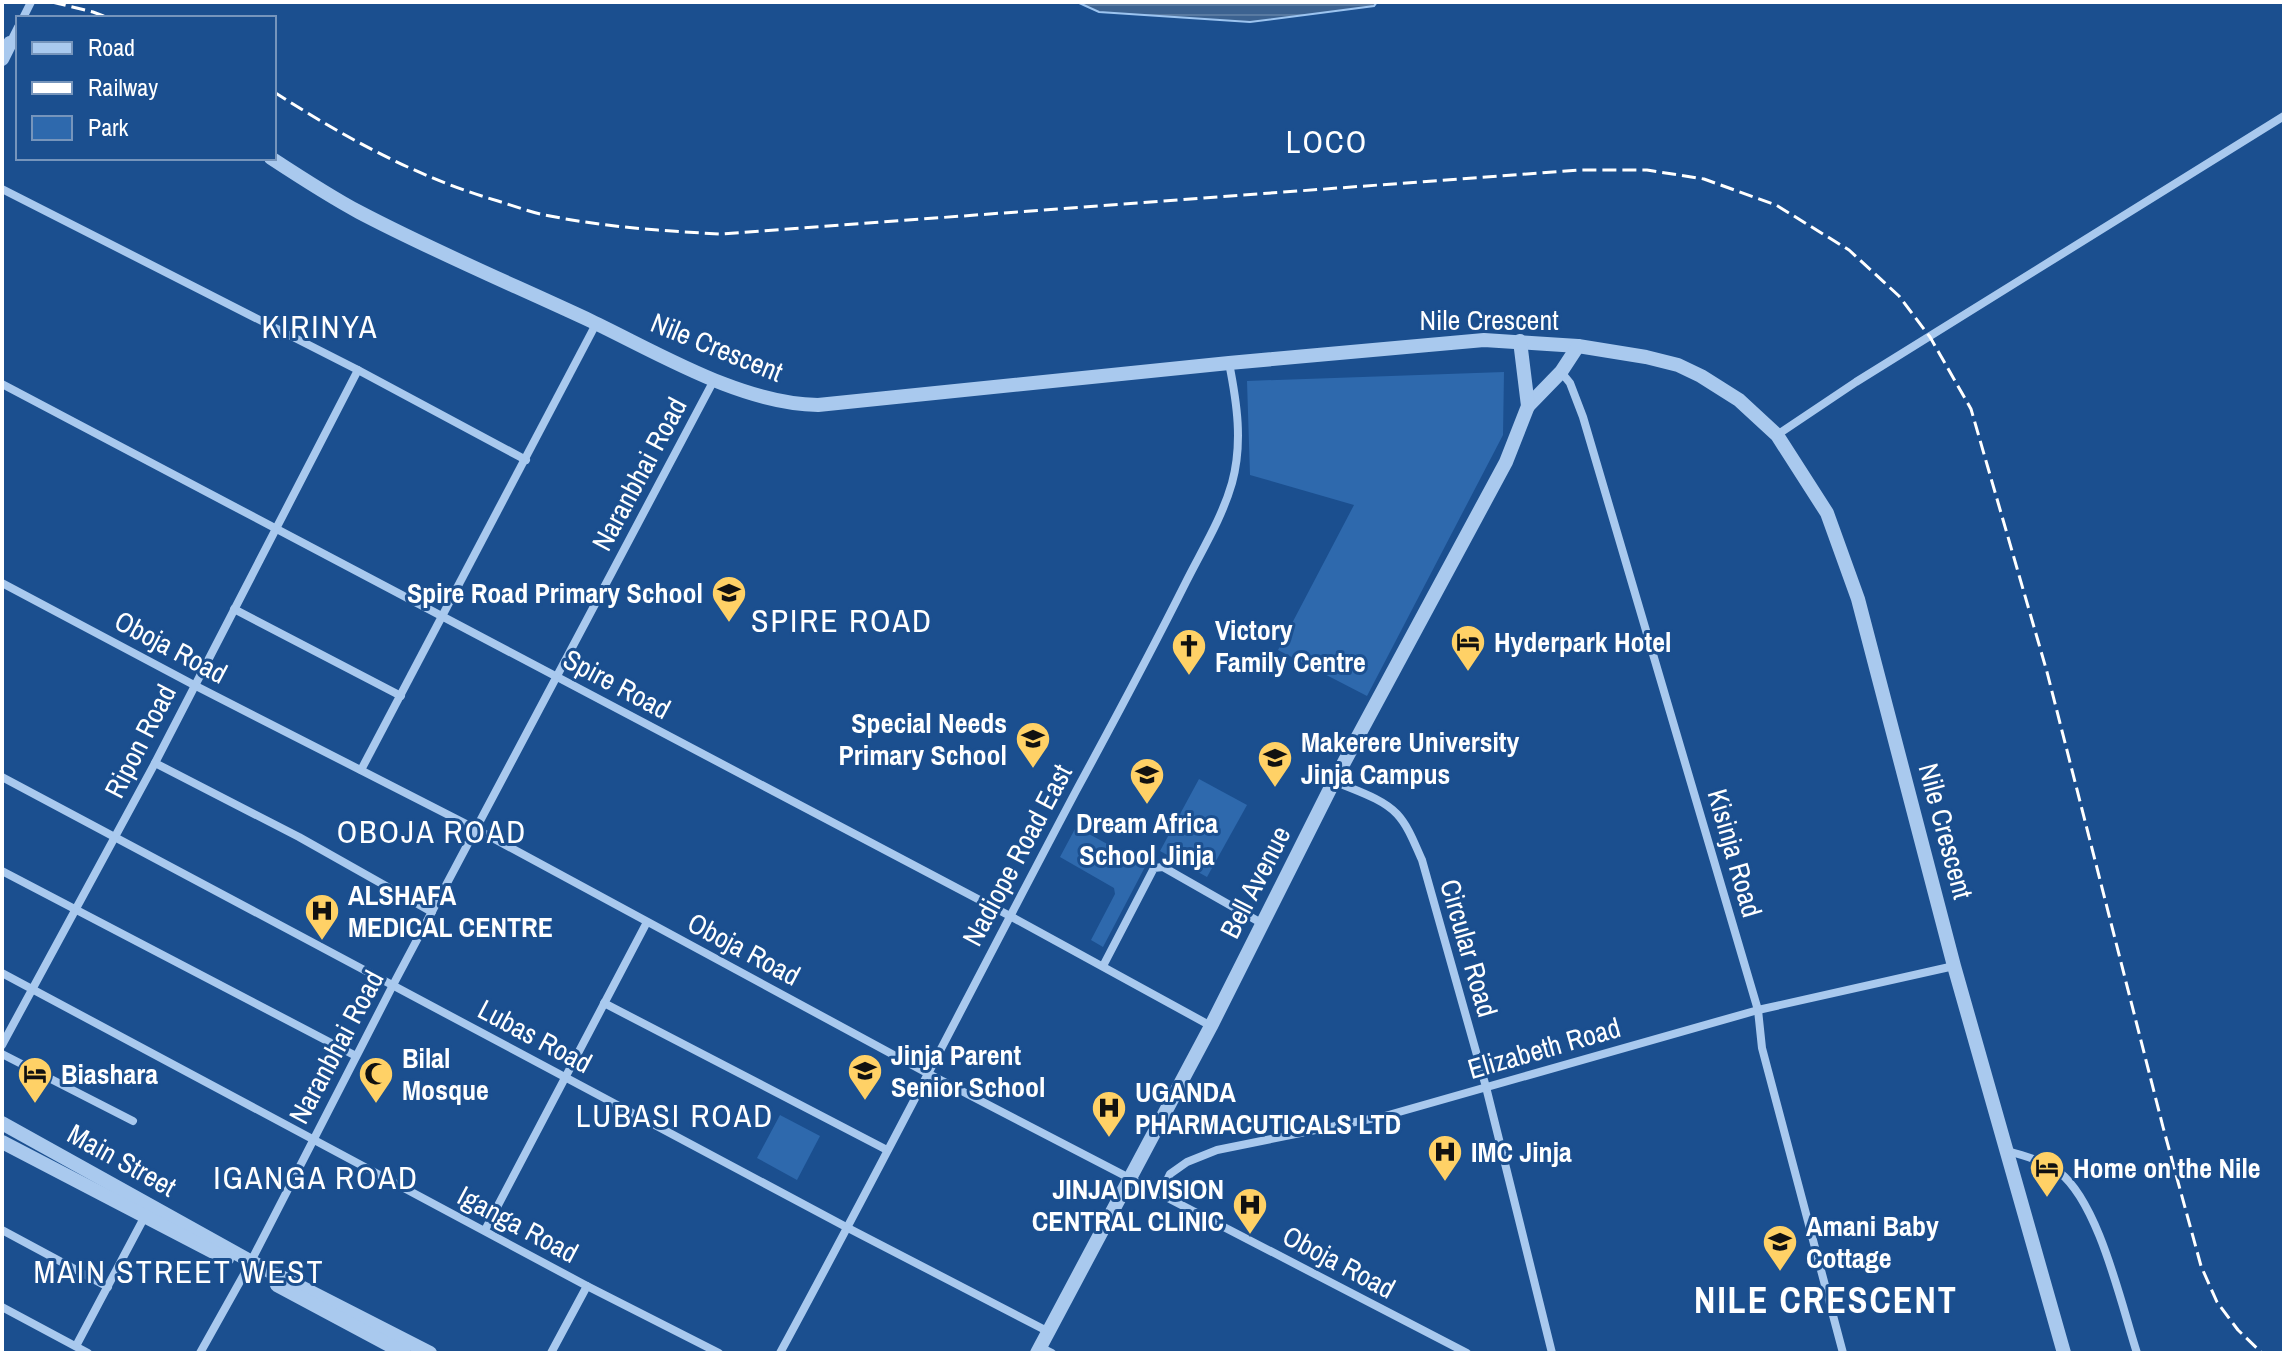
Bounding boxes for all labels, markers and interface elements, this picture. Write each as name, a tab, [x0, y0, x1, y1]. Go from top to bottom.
legend	[16, 16, 276, 160]
text: Road	[88, 31, 135, 63]
text: Railway	[88, 71, 158, 103]
text: Park	[88, 111, 129, 143]
district label: LOCO	[1286, 120, 1368, 163]
street label: Nile Crescent	[1419, 301, 1559, 339]
street label: Nile Crescent	[645, 303, 789, 391]
district label: KIRINYA	[261, 305, 379, 348]
street label: Naranbhai Road	[583, 391, 695, 557]
place label: Spire Road Primary School	[407, 574, 703, 612]
school or university icon: Spire Road Primary School	[710, 574, 748, 624]
district label: SPIRE ROAD	[751, 599, 933, 642]
street label: Oboja Road	[108, 601, 234, 693]
place label: Victory Family Centre	[1215, 611, 1366, 681]
hotel icon: Hyderpark Hotel	[1449, 623, 1487, 673]
place label: Hyderpark Hotel	[1494, 623, 1671, 661]
church icon: Victory Family Centre	[1170, 627, 1208, 677]
street label: Spire Road	[557, 640, 677, 728]
street label: Ripon Road	[95, 678, 185, 804]
place label: Special Needs Primary School	[839, 704, 1007, 774]
school or university icon: Special Needs Primary School	[1014, 720, 1052, 770]
place label: Makerere University Jinja Campus	[1301, 723, 1519, 793]
school or university icon: Makerere University Jinja Campus	[1256, 739, 1294, 789]
school or university icon: Dream Africa School Jinja	[1128, 756, 1166, 806]
street label: Nadiope Road East	[953, 758, 1081, 952]
street label: Nile Crescent	[1910, 759, 1982, 903]
street label: Kisinja Road	[1699, 785, 1771, 921]
place label: Dream Africa School Jinja	[1076, 804, 1218, 874]
district label: OBOJA ROAD	[337, 810, 527, 853]
street label: Bell Avenue	[1211, 820, 1299, 944]
street label: Circular Road	[1431, 875, 1507, 1021]
place label: ALSHAFA MEDICAL CENTRE	[348, 876, 553, 946]
hospital icon: ALSHAFA MEDICAL CENTRE	[303, 892, 341, 942]
street label: Oboja Road	[681, 903, 807, 995]
street label: Naranbhai Road	[280, 964, 392, 1130]
street label: Lubas Road	[471, 990, 599, 1082]
street label: Elizabeth Road	[1463, 1008, 1625, 1088]
place label: Jinja Parent Senior School	[891, 1036, 1045, 1106]
place label: Bilal Mosque	[402, 1039, 489, 1109]
school or university icon: Jinja Parent Senior School	[846, 1052, 884, 1102]
hotel icon: Biashara	[16, 1055, 54, 1105]
place label: Biashara	[61, 1055, 158, 1093]
mosque icon: Bilal Mosque	[357, 1055, 395, 1105]
place label: UGANDA PHARMACUTICALS LTD	[1135, 1073, 1401, 1143]
hospital icon: UGANDA PHARMACUTICALS LTD	[1090, 1089, 1128, 1139]
district label: LUBASI ROAD	[576, 1094, 774, 1137]
street label: Main Street	[61, 1115, 183, 1205]
hospital icon: IMC Jinja	[1426, 1133, 1464, 1183]
place label: IMC Jinja	[1471, 1133, 1572, 1171]
hotel icon: Home on the Nile	[2028, 1149, 2066, 1199]
place label: Home on the Nile	[2073, 1149, 2261, 1187]
district label: IGANGA ROAD	[213, 1156, 419, 1199]
place label: JINJA DIVISION CENTRAL CLINIC	[1032, 1170, 1224, 1240]
street label: Iganga Road	[451, 1176, 585, 1272]
hospital icon: JINJA DIVISION CENTRAL CLINIC	[1231, 1186, 1269, 1236]
place label: Amani Baby Cottage	[1806, 1207, 1939, 1277]
street label: Oboja Road	[1276, 1216, 1402, 1308]
school or university icon: Amani Baby Cottage	[1761, 1223, 1799, 1273]
district label: MAIN STREET WEST	[33, 1250, 325, 1293]
district label: NILE CRESCENT	[1694, 1276, 1958, 1324]

